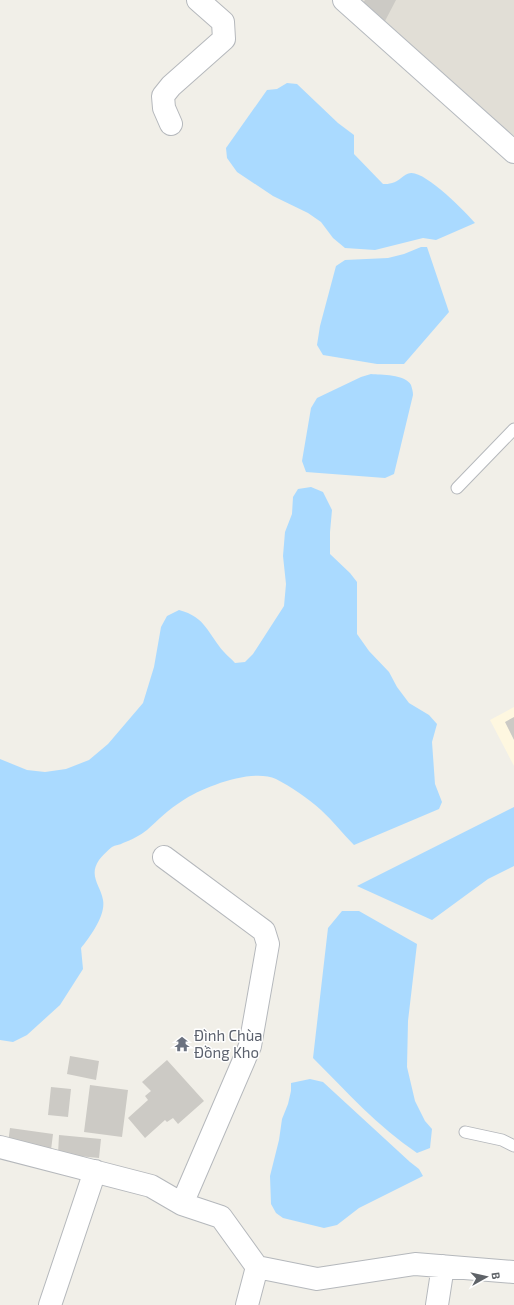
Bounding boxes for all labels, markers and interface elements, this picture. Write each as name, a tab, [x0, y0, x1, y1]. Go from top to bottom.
place label: Đình Chùa Đồng Kho	[194, 1026, 263, 1061]
temple icon: Đình Chùa Đồng Kho	[173, 1035, 191, 1053]
north arrow	[466, 1257, 506, 1297]
text: B	[489, 1271, 503, 1280]

